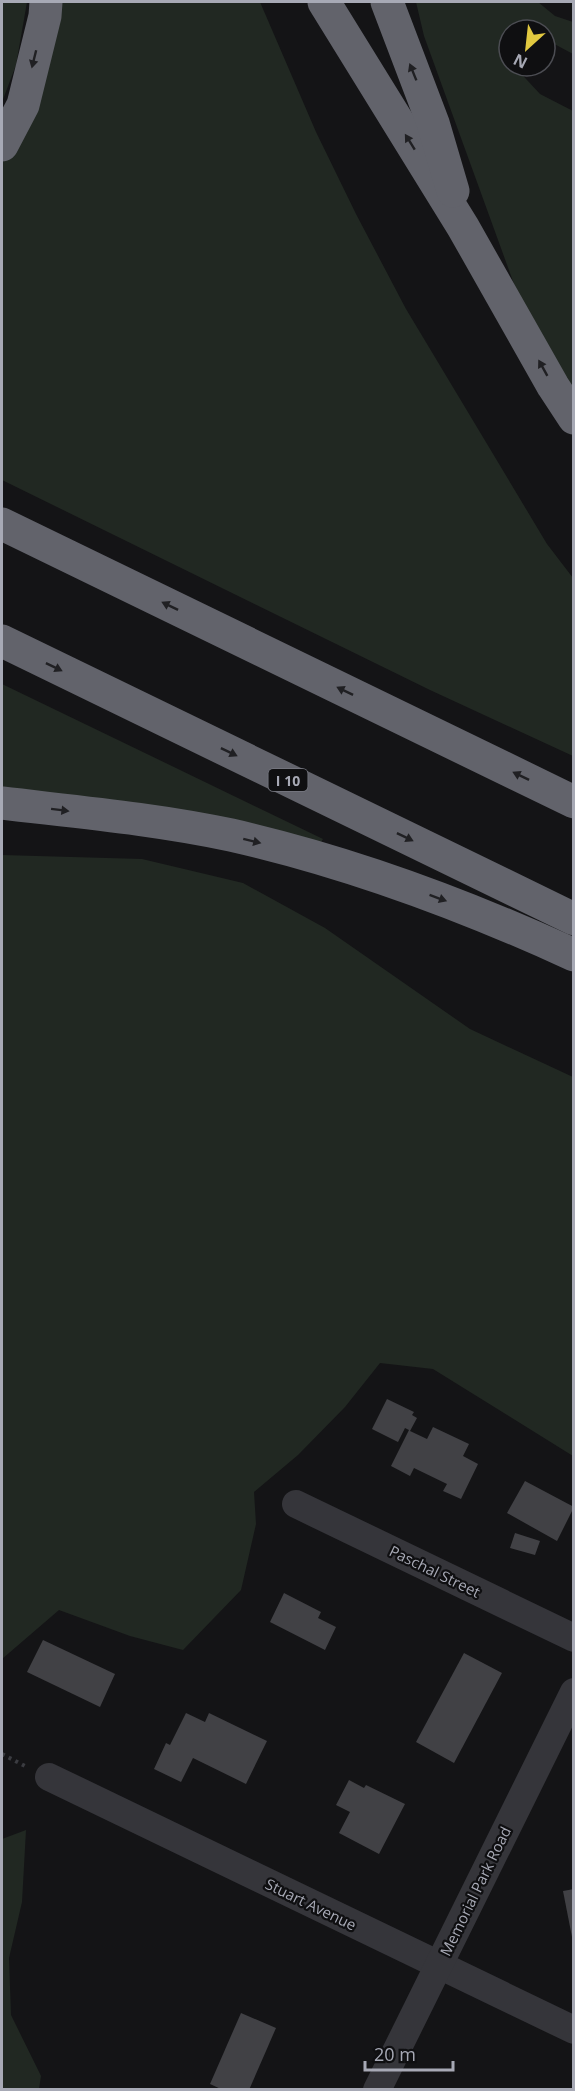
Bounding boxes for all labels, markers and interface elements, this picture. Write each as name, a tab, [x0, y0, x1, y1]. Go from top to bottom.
north arrow	[497, 18, 557, 78]
one-way arrow	[29, 49, 39, 68]
text: N	[509, 49, 531, 74]
one-way arrow	[408, 63, 417, 81]
one-way arrow	[405, 134, 416, 150]
one-way arrow	[538, 360, 548, 377]
one-way arrow	[161, 601, 178, 611]
one-way arrow	[46, 662, 63, 671]
one-way arrow	[337, 687, 354, 696]
one-way arrow	[221, 747, 238, 757]
road number: I 10	[268, 769, 308, 791]
one-way arrow	[512, 772, 529, 781]
one-way arrow	[50, 805, 69, 815]
one-way arrow	[396, 833, 413, 842]
one-way arrow	[243, 836, 261, 846]
one-way arrow	[429, 893, 447, 903]
street label: Paschal Street	[386, 1540, 484, 1602]
street label: Memorial Park Road	[435, 1823, 515, 1959]
street label: Stuart Avenue	[262, 1873, 360, 1935]
scale bar	[365, 2034, 454, 2072]
text: 20 m	[374, 2042, 416, 2066]

